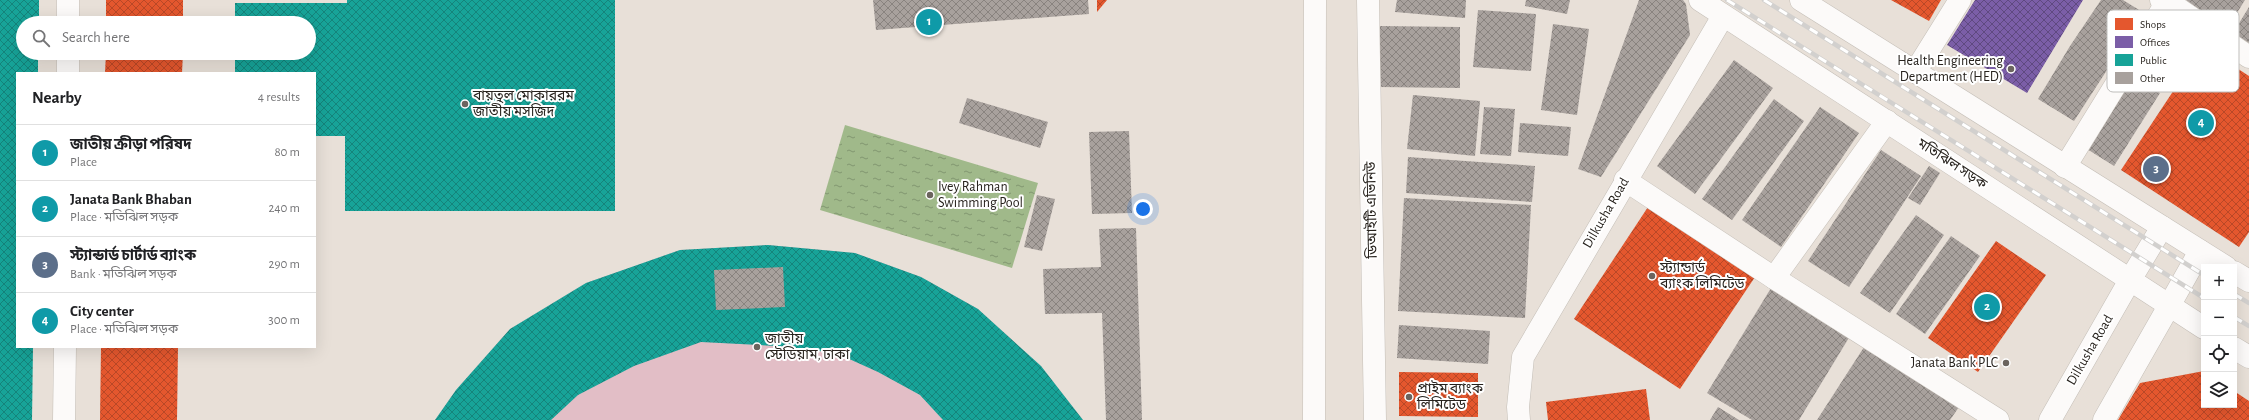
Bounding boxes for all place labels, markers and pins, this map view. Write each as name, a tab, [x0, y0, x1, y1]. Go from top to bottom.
pin: 1	[916, 7, 942, 37]
place label: Health Engineering Department (HED)	[1897, 54, 2003, 84]
marker: Health Engineering Department (HED)	[2006, 64, 2016, 74]
place label: বায়তুল মোকাররম জাতীয় মসজিদ	[472, 89, 574, 119]
marker: বায়তুল মোকাররম জাতীয় মসজিদ	[460, 99, 470, 109]
pin: 4	[2188, 108, 2214, 138]
pin: 3	[2143, 154, 2169, 184]
place label: Ivey Rahman Swimming Pool	[938, 180, 1023, 210]
marker: Ivey Rahman Swimming Pool	[925, 190, 935, 200]
place label: স্ট্যান্ডার্ড ব্যাংক লিমিটেড	[1659, 258, 1746, 291]
marker: স্ট্যান্ডার্ড ব্যাংক লিমিটেড	[1647, 271, 1657, 281]
pin: 2	[1974, 292, 2000, 322]
place label: জাতীয় স্টেডিয়াম, ঢাকা	[764, 330, 850, 362]
marker: জাতীয় স্টেডিয়াম, ঢাকা	[752, 342, 762, 352]
place label: Janata Bank PLC	[1911, 356, 1998, 370]
marker: Janata Bank PLC	[2001, 358, 2011, 368]
place label: প্রাইম ব্যাংক লিমিটেড	[1416, 380, 1484, 412]
marker: প্রাইম ব্যাংক লিমিটেড	[1404, 392, 1414, 402]

